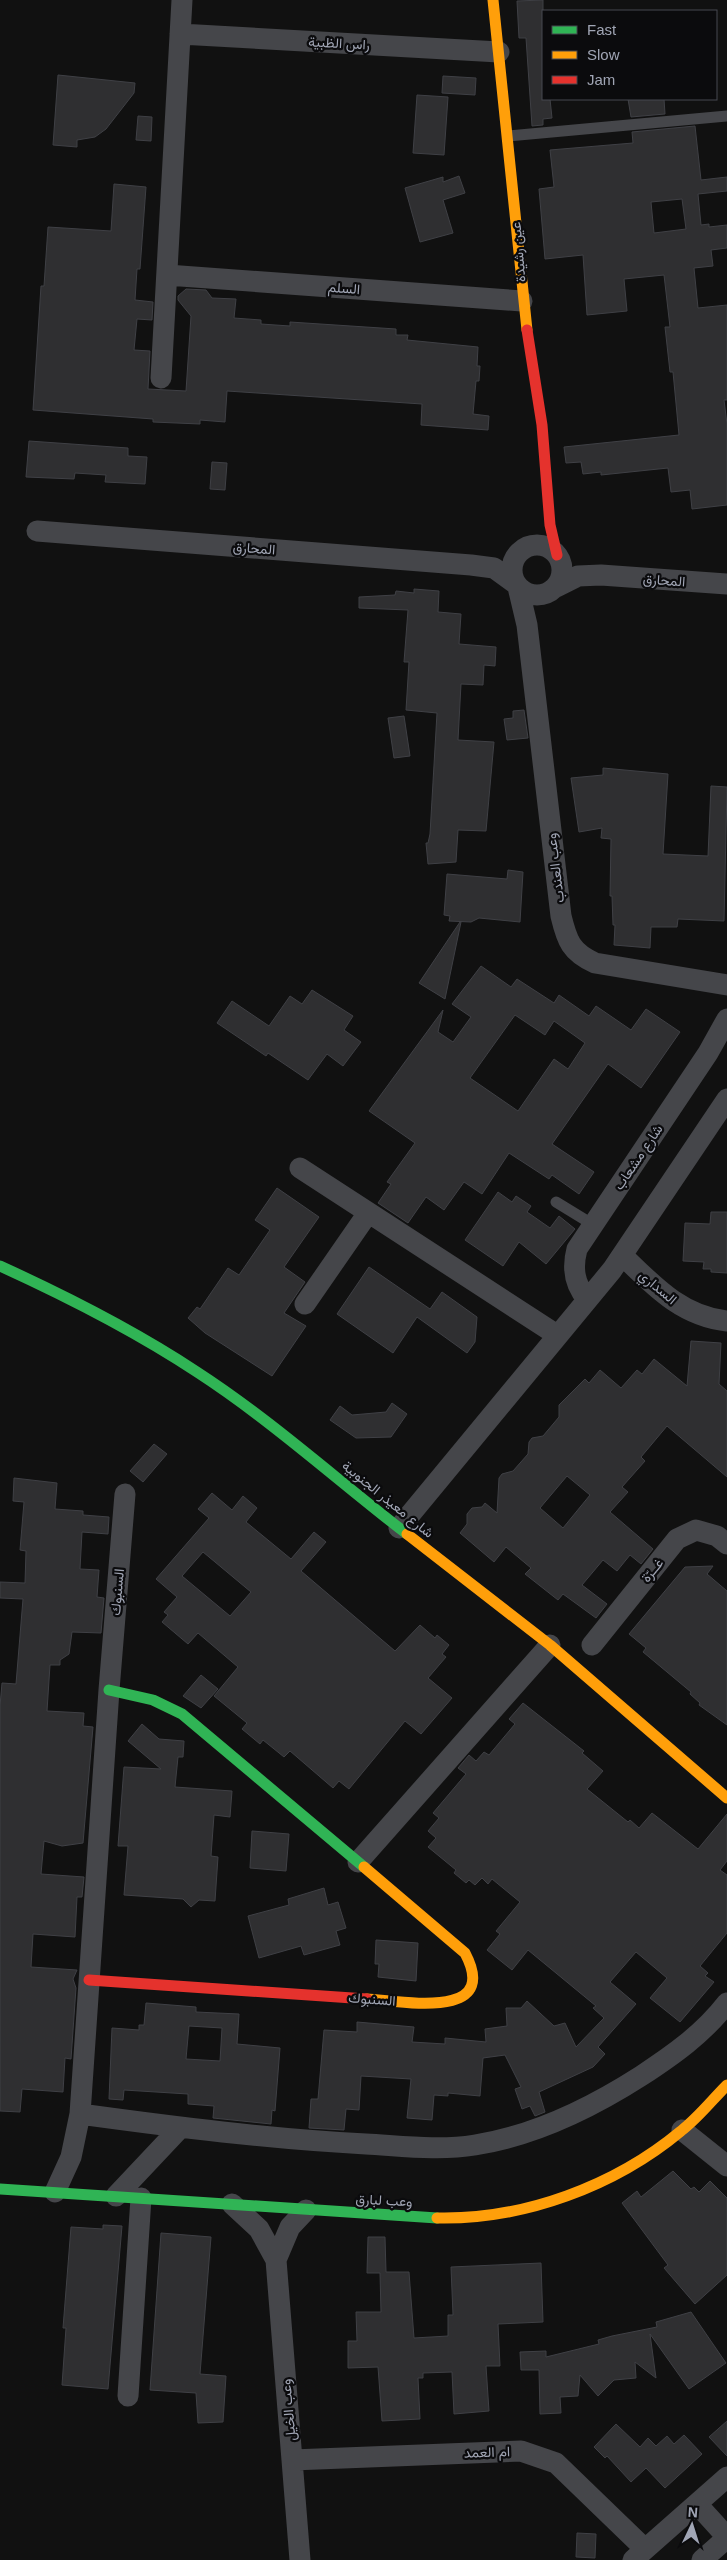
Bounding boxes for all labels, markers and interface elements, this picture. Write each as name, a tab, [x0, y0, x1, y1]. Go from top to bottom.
legend	[542, 10, 717, 100]
text: Fast	[587, 21, 617, 38]
street label: راس الظبية	[308, 33, 370, 54]
text: Slow	[587, 46, 620, 63]
text: Jam	[587, 71, 615, 88]
street label: عين رشيدة	[507, 221, 530, 283]
street label: السلم	[327, 279, 361, 298]
street label: المحارق	[232, 539, 276, 558]
street label: المحارق	[642, 571, 686, 590]
street label: وعب العندب	[543, 832, 568, 904]
street label: شارع مشعاب	[610, 1121, 668, 1194]
street label: السداري	[633, 1267, 680, 1310]
street label: شارع معيذر الجنوبية	[337, 1457, 437, 1543]
street label: غــرّة	[638, 1555, 667, 1586]
street label: السنبوك	[107, 1568, 128, 1616]
street label: السنبوك	[348, 1989, 396, 2010]
street label: وعب لبارق	[355, 2191, 413, 2210]
street label: وعب الخيل	[277, 2378, 300, 2442]
street label: ام العمد	[464, 2443, 510, 2462]
north arrow	[667, 2500, 717, 2550]
text: N	[687, 2504, 699, 2520]

